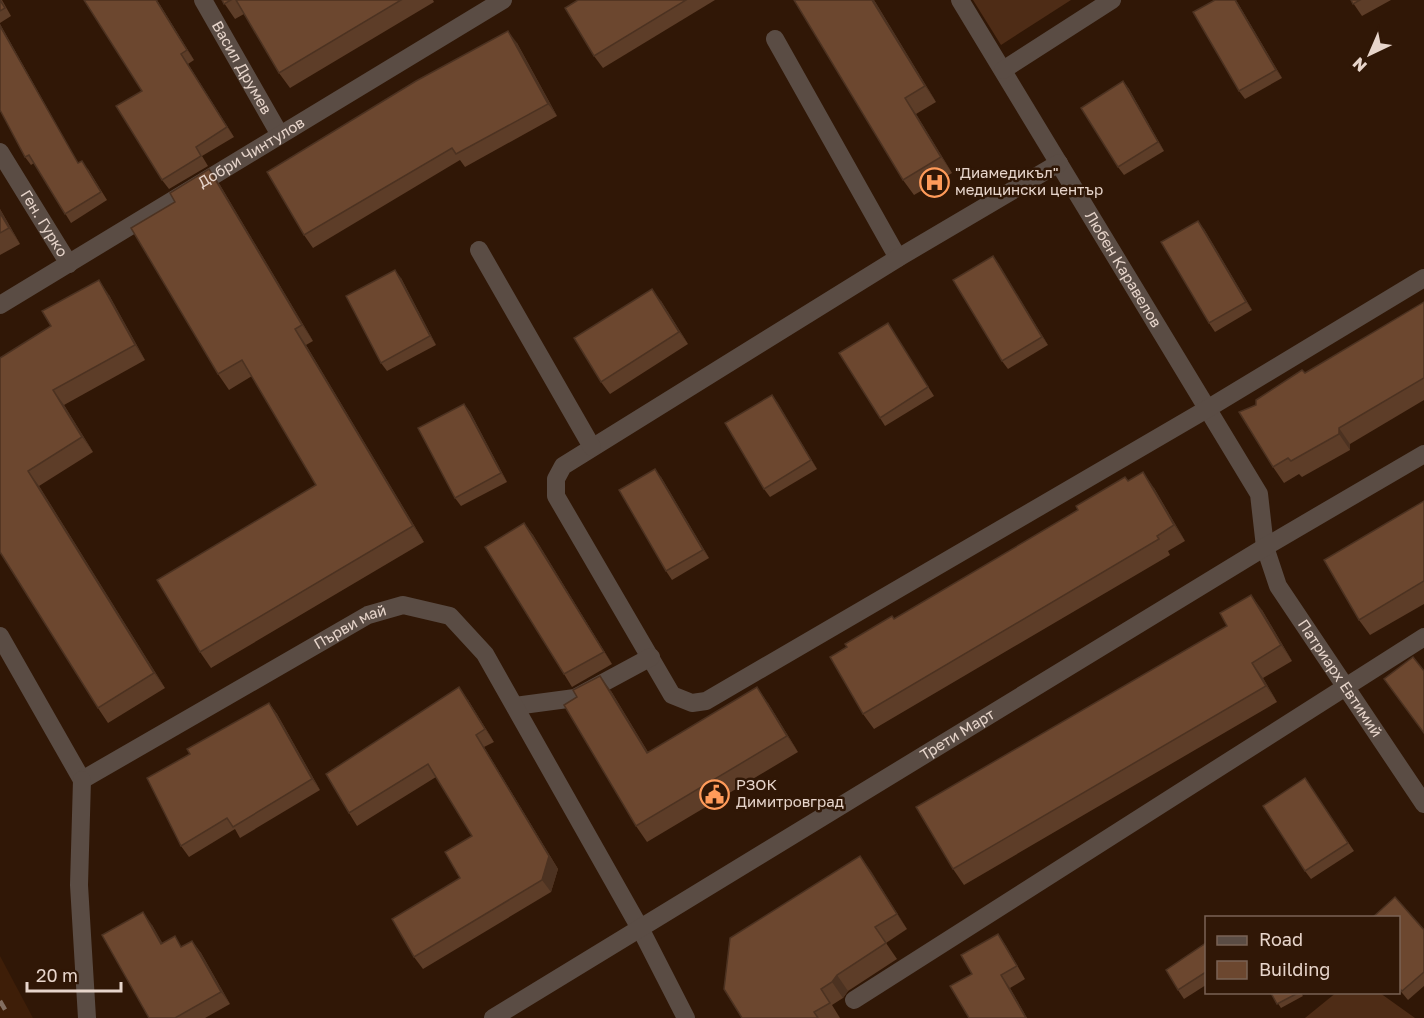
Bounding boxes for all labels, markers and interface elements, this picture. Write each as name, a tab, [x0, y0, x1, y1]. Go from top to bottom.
street label: Васил Друмев	[209, 17, 276, 117]
north arrow	[1340, 24, 1400, 84]
text: N	[1348, 53, 1371, 76]
street label: Добри Чинтулов	[194, 113, 307, 191]
place label: "Диамедикъл" медицински център	[955, 163, 1103, 198]
hospital icon: "Диамедикъл" медицински център	[918, 166, 950, 198]
street label: Ген. Гурко	[18, 186, 72, 260]
street label: Любен Каравелов	[1082, 207, 1166, 330]
street label: Първи май	[310, 600, 388, 652]
street label: Патриарх Евтимий	[1295, 615, 1387, 740]
street label: Трети Март	[916, 704, 998, 763]
place label: РЗОК Димитровград	[736, 775, 844, 810]
public building icon: РЗОК Димитровград	[699, 778, 731, 810]
legend	[1205, 916, 1400, 994]
text: Road	[1259, 928, 1303, 950]
scale bar	[27, 955, 122, 993]
text: Building	[1259, 958, 1330, 980]
text: 20 m	[36, 964, 78, 986]

